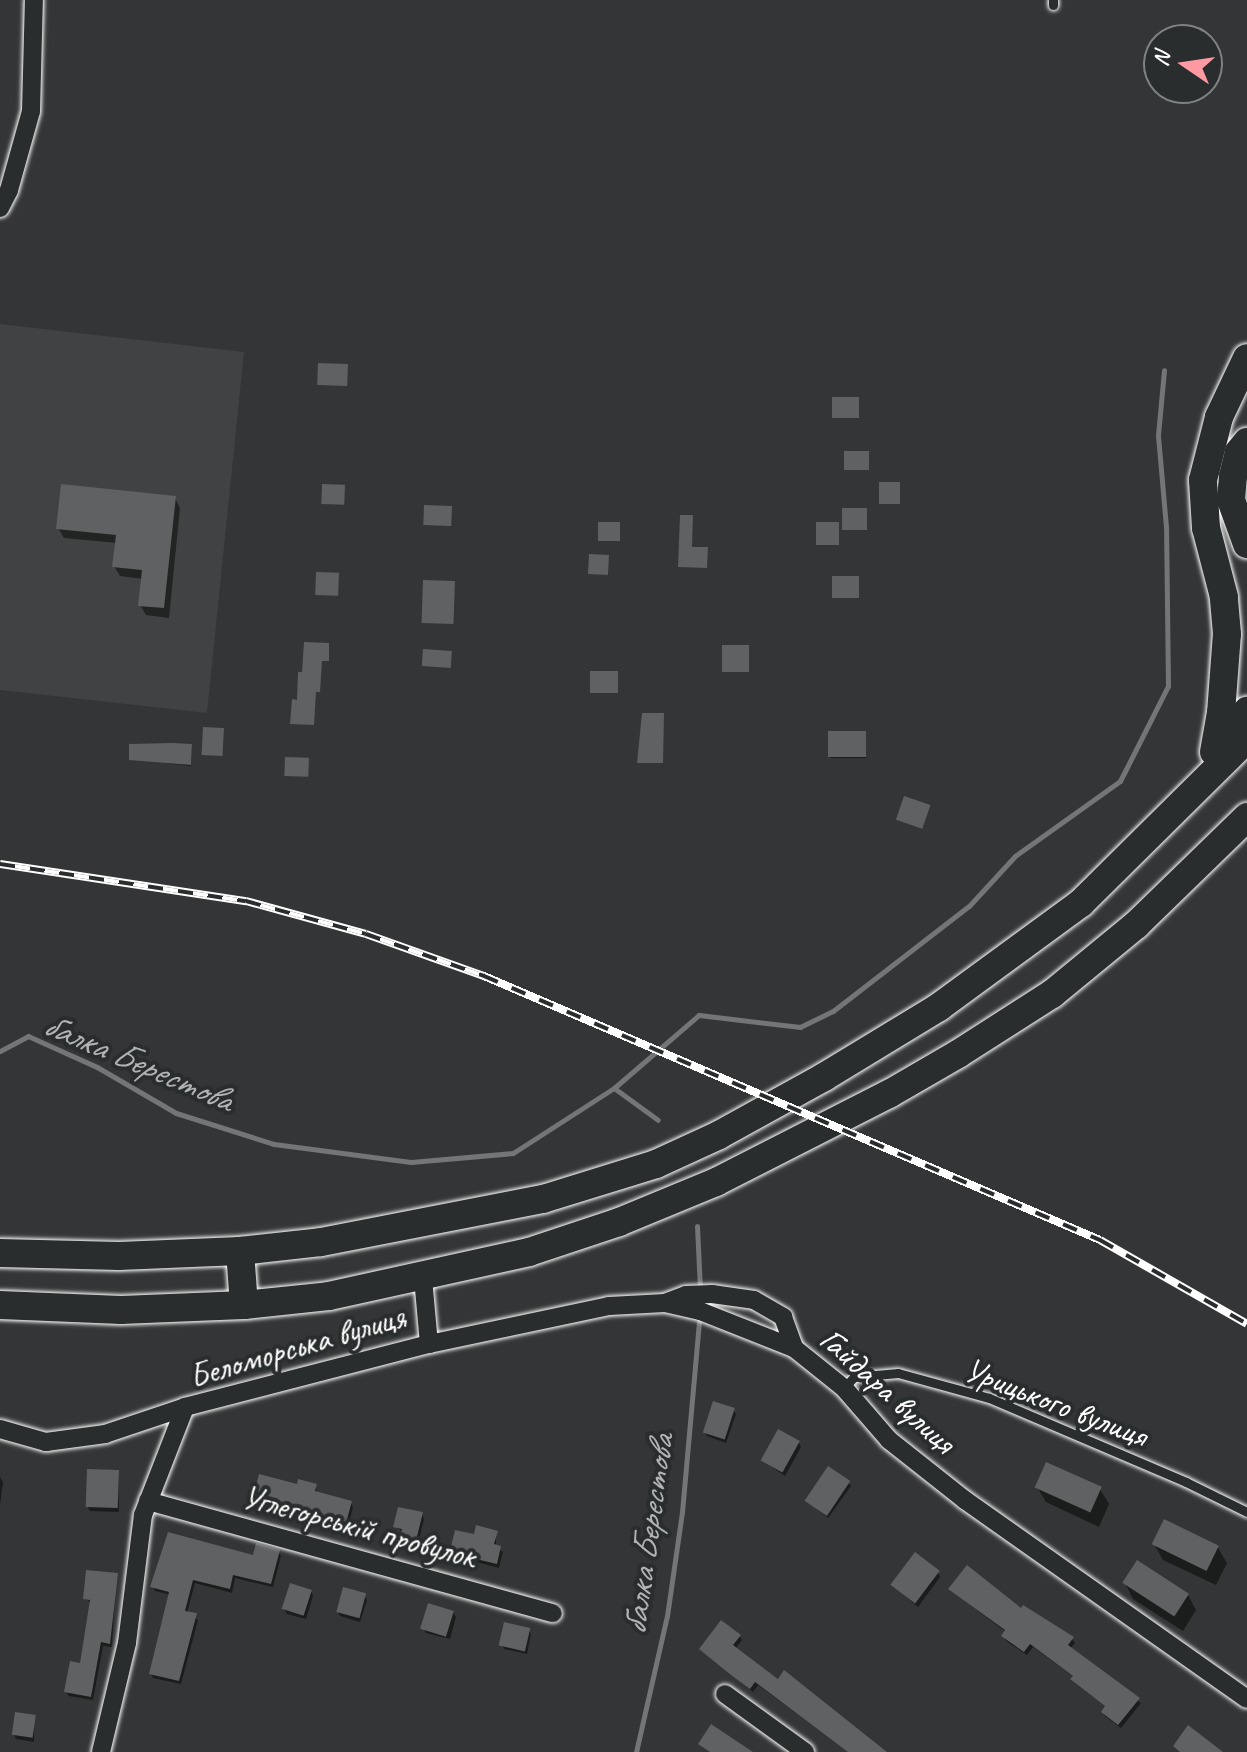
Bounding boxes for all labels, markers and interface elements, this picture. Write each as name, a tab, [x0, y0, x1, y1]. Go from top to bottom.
north arrow	[1143, 24, 1223, 104]
text: N	[1146, 49, 1177, 69]
water label: балка Берестова	[36, 1003, 240, 1121]
street label: Беломорська вулиця	[183, 1295, 411, 1397]
street label: Гайдара вулиця	[811, 1318, 965, 1462]
street label: Урицького вулиця	[959, 1349, 1153, 1455]
water label: балка Берестова	[613, 1432, 683, 1638]
street label: Углегорськiй провулок	[238, 1475, 480, 1577]

